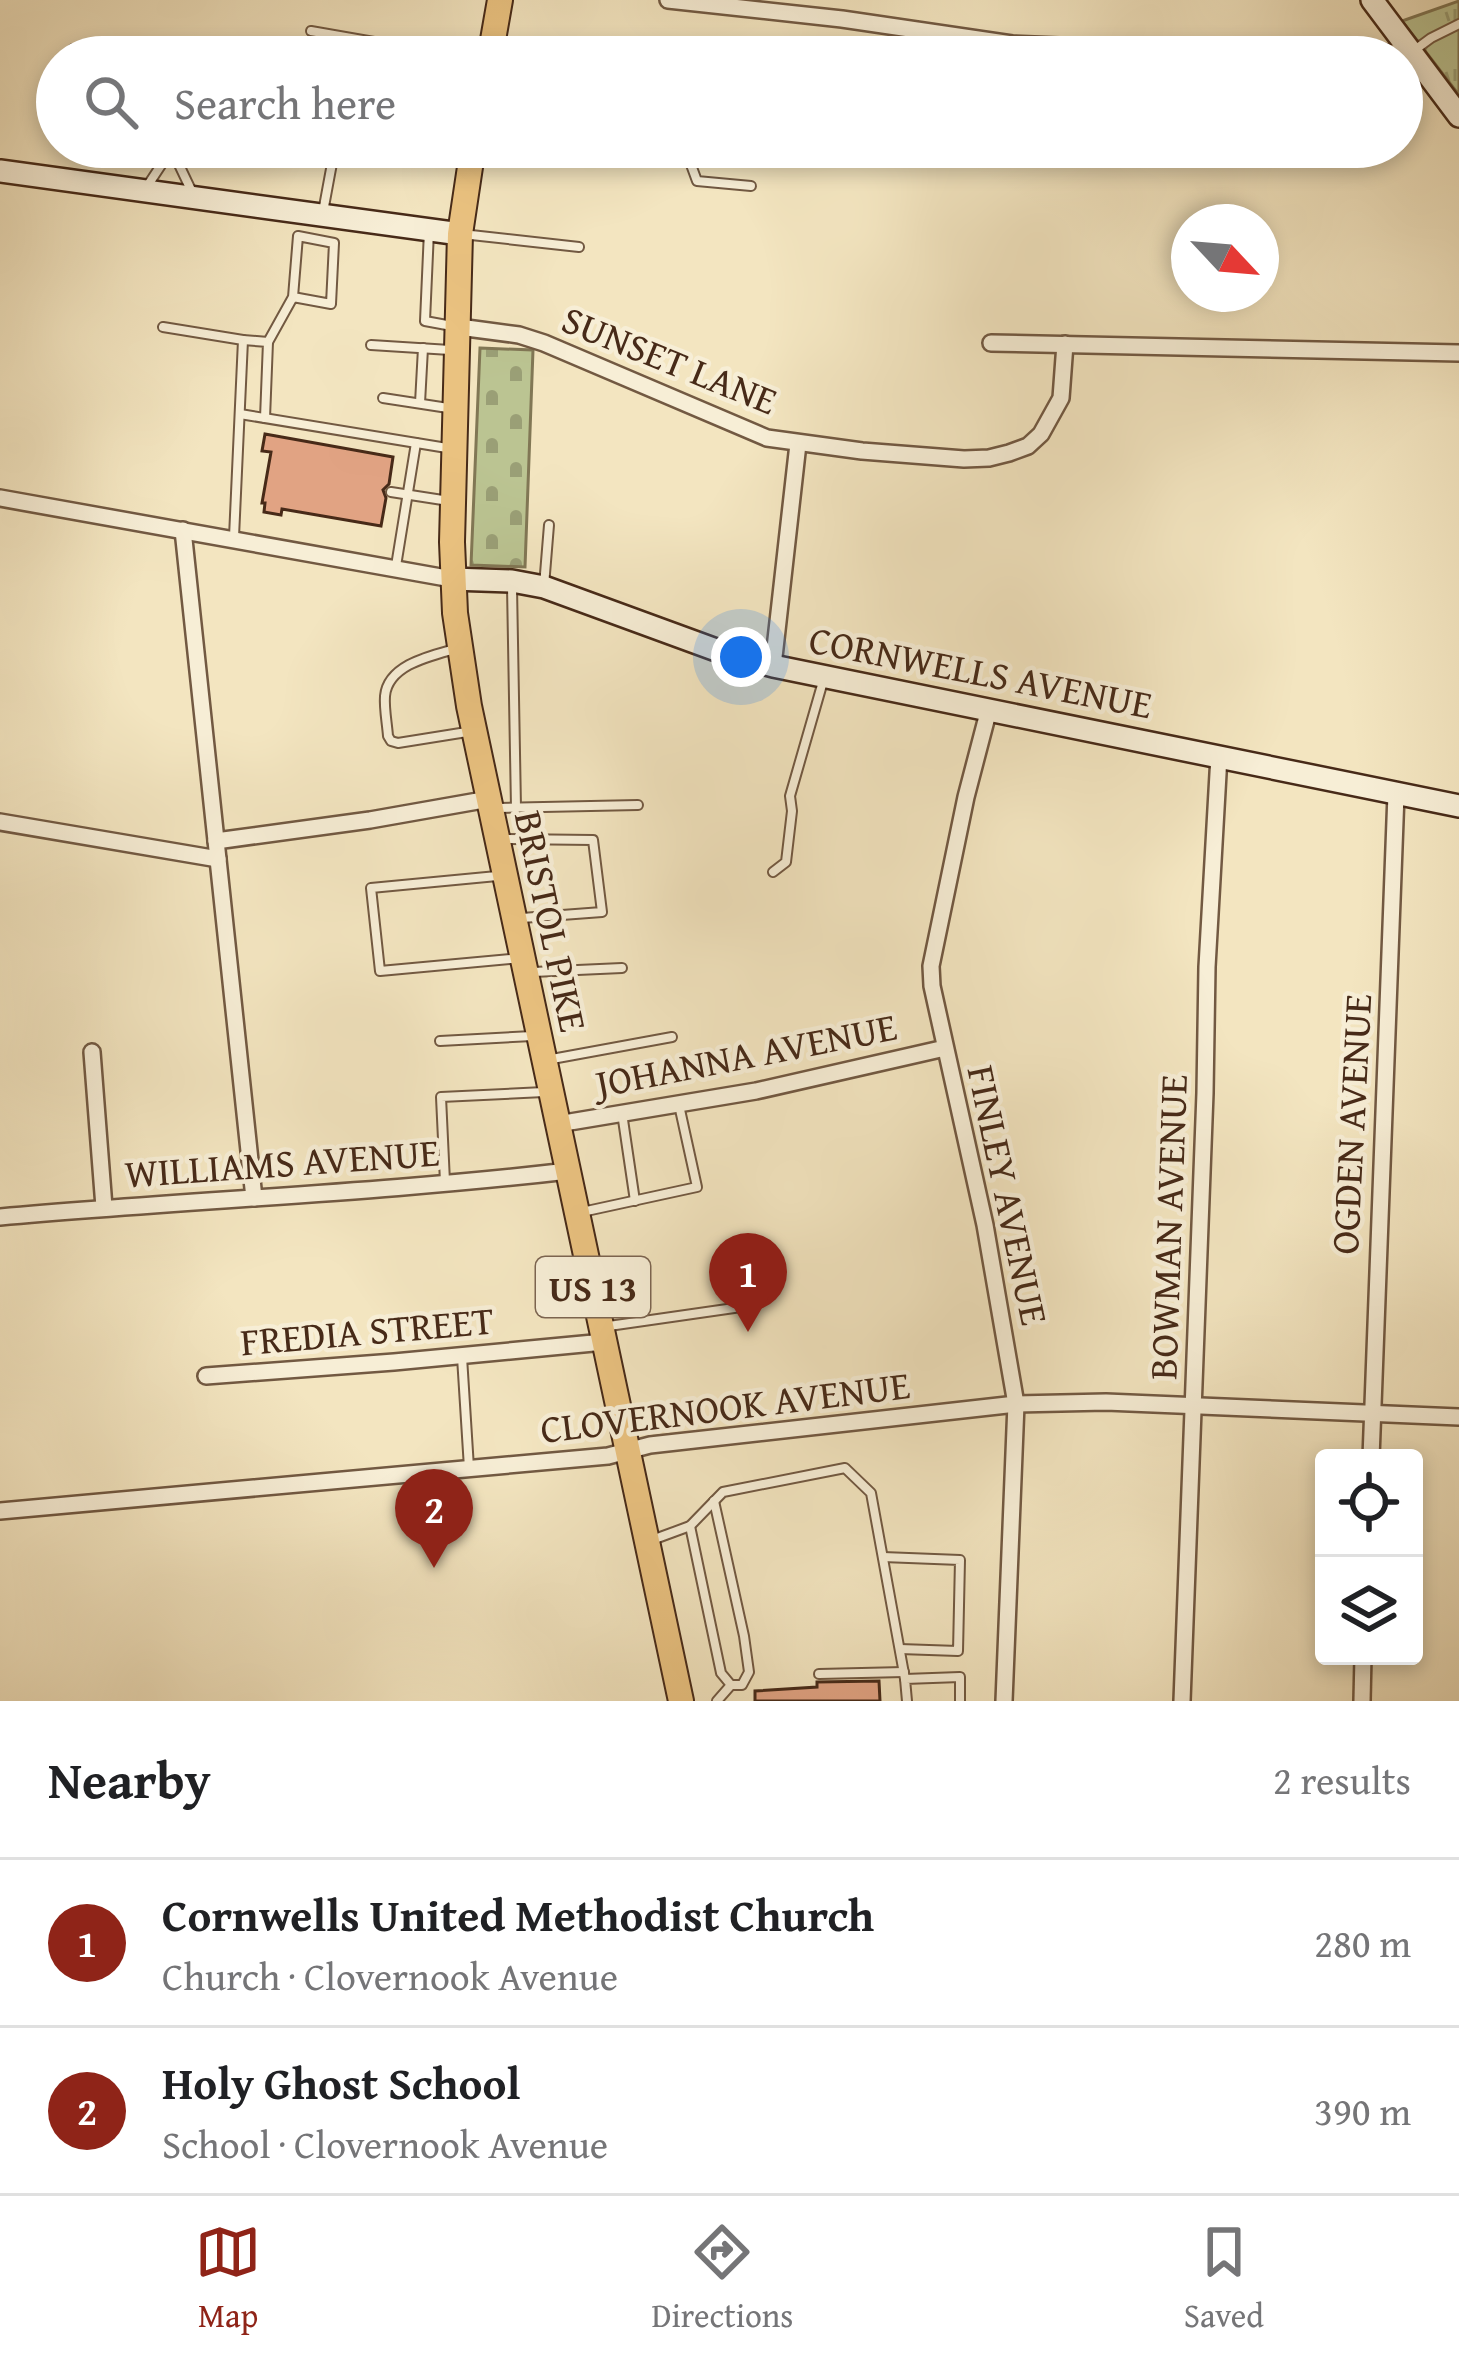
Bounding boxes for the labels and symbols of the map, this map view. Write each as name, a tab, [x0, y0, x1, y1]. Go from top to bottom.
north arrow	[1171, 204, 1279, 312]
street label: SUNSET LANE	[554, 290, 786, 428]
street label: CORNWELLS AVENUE	[805, 610, 1157, 732]
your location	[711, 627, 771, 687]
street label: BRISTOL PIKE	[501, 805, 603, 1037]
street label: OGDEN AVENUE	[1315, 992, 1385, 1256]
street label: JOHANNA AVENUE	[586, 997, 901, 1112]
street label: FINLEY AVENUE	[954, 1060, 1064, 1330]
street label: BOWMAN AVENUE	[1133, 1073, 1201, 1381]
street label: WILLIAMS AVENUE	[123, 1123, 441, 1201]
pin: 1	[709, 1233, 787, 1332]
road number: US 13	[536, 1257, 650, 1317]
street label: FREDIA STREET	[238, 1291, 496, 1369]
street label: CLOVERNOOK AVENUE	[537, 1355, 913, 1457]
pin: 2	[395, 1469, 473, 1568]

